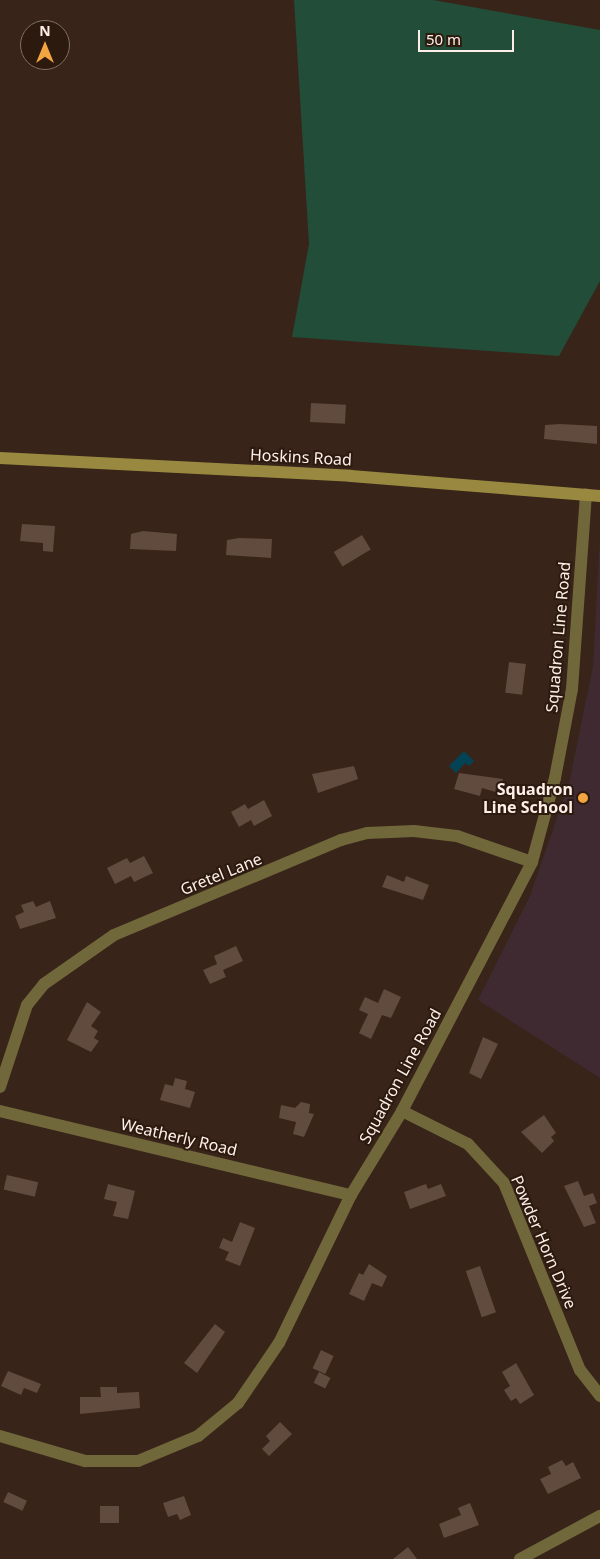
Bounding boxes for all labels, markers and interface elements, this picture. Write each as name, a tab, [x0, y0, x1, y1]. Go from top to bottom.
north arrow	[20, 20, 70, 70]
scale bar	[420, 20, 516, 52]
text: N	[39, 21, 51, 40]
text: 50 m	[426, 29, 461, 49]
street label: Hoskins Road	[250, 445, 352, 469]
street label: Squadron Line Road	[542, 561, 574, 713]
place label: Squadron Line School	[483, 779, 573, 817]
marker: Squadron Line School	[577, 792, 589, 804]
street label: Gretel Lane	[177, 849, 265, 899]
street label: Squadron Line Road	[355, 1005, 445, 1147]
street label: Weatherly Road	[119, 1114, 239, 1160]
street label: Powder Horn Drive	[507, 1172, 581, 1312]

